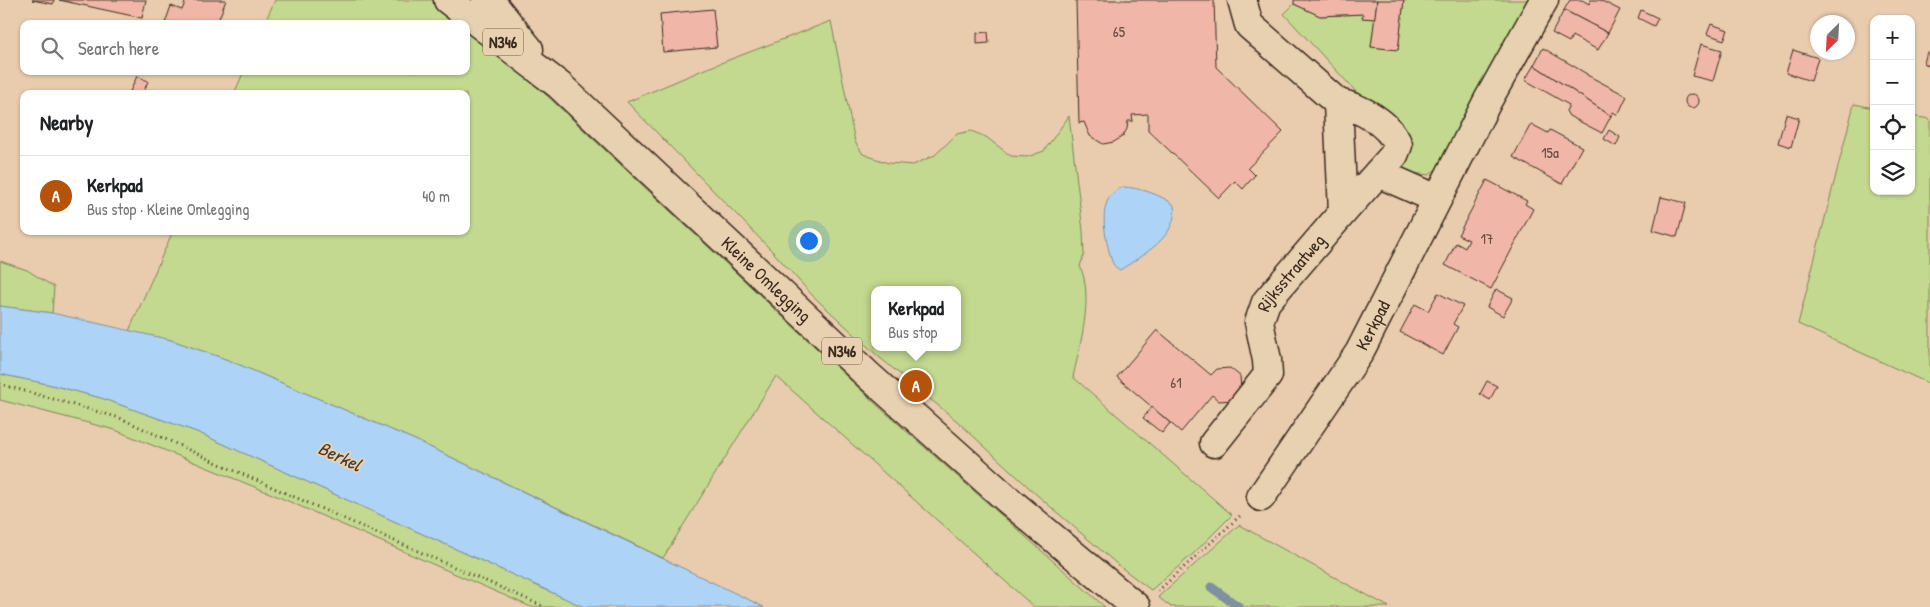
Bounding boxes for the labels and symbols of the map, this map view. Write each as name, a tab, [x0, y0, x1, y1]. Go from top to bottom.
north arrow	[1810, 15, 1855, 60]
house number: 65	[1113, 21, 1126, 42]
road number: N346	[483, 28, 523, 56]
house number: 15a	[1541, 142, 1559, 163]
your location	[796, 228, 822, 254]
house number: 17	[1481, 228, 1493, 249]
street label: Rijksstraatweg	[1251, 229, 1331, 315]
street label: Kleine Omlegging	[716, 231, 817, 328]
street label: Kerkpad	[1349, 296, 1396, 355]
road number: N346	[822, 338, 862, 364]
pin: A	[900, 367, 932, 405]
house number: 61	[1170, 372, 1182, 393]
water label: Berkel	[314, 435, 367, 478]

